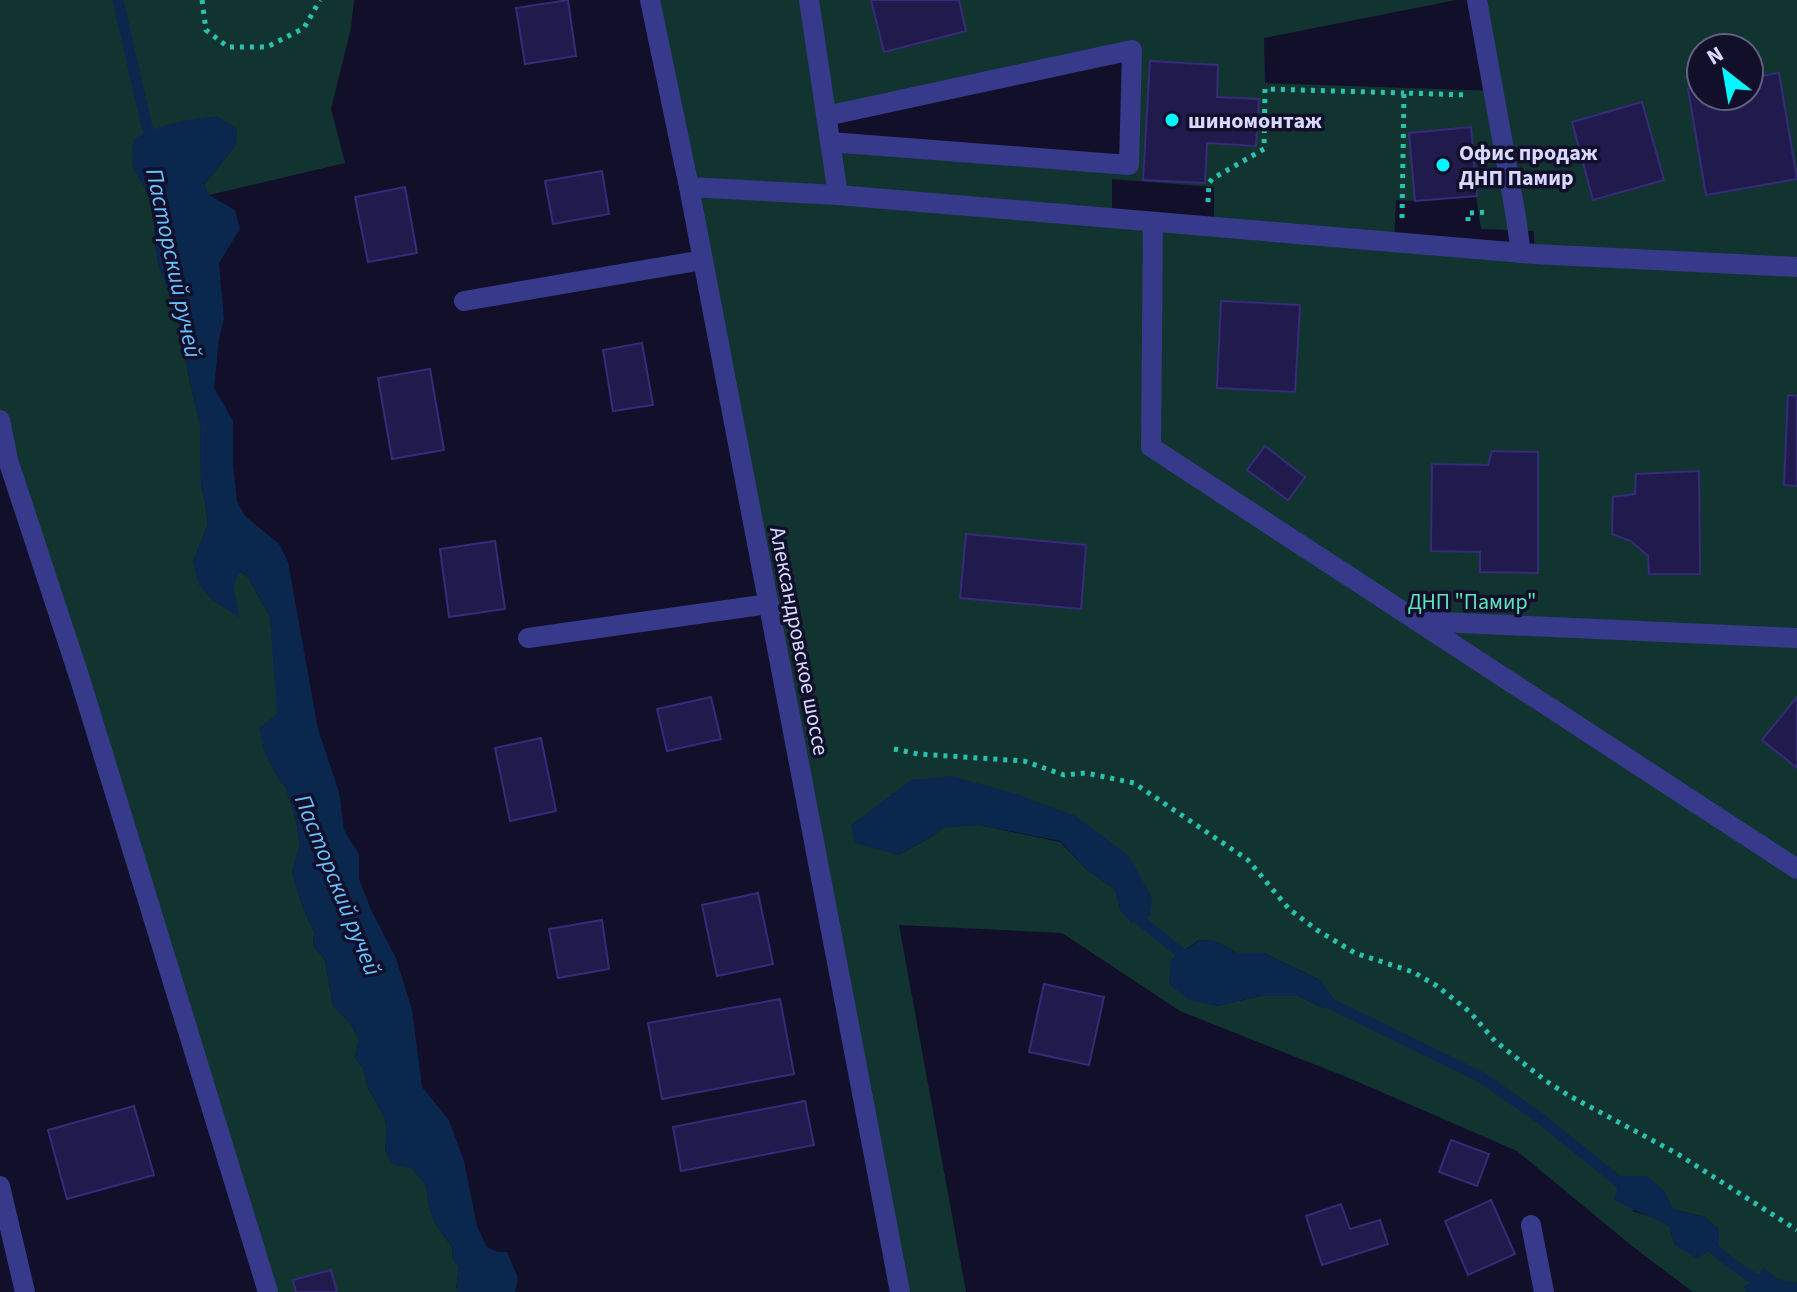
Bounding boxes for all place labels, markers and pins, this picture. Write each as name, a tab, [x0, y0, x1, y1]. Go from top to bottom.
place label: шиномонтаж	[1188, 105, 1322, 137]
marker: шиномонтаж	[1163, 111, 1181, 129]
place label: Офис продаж ДНП Памир	[1459, 137, 1598, 194]
marker: Офис продаж ДНП Памир	[1434, 156, 1452, 174]

